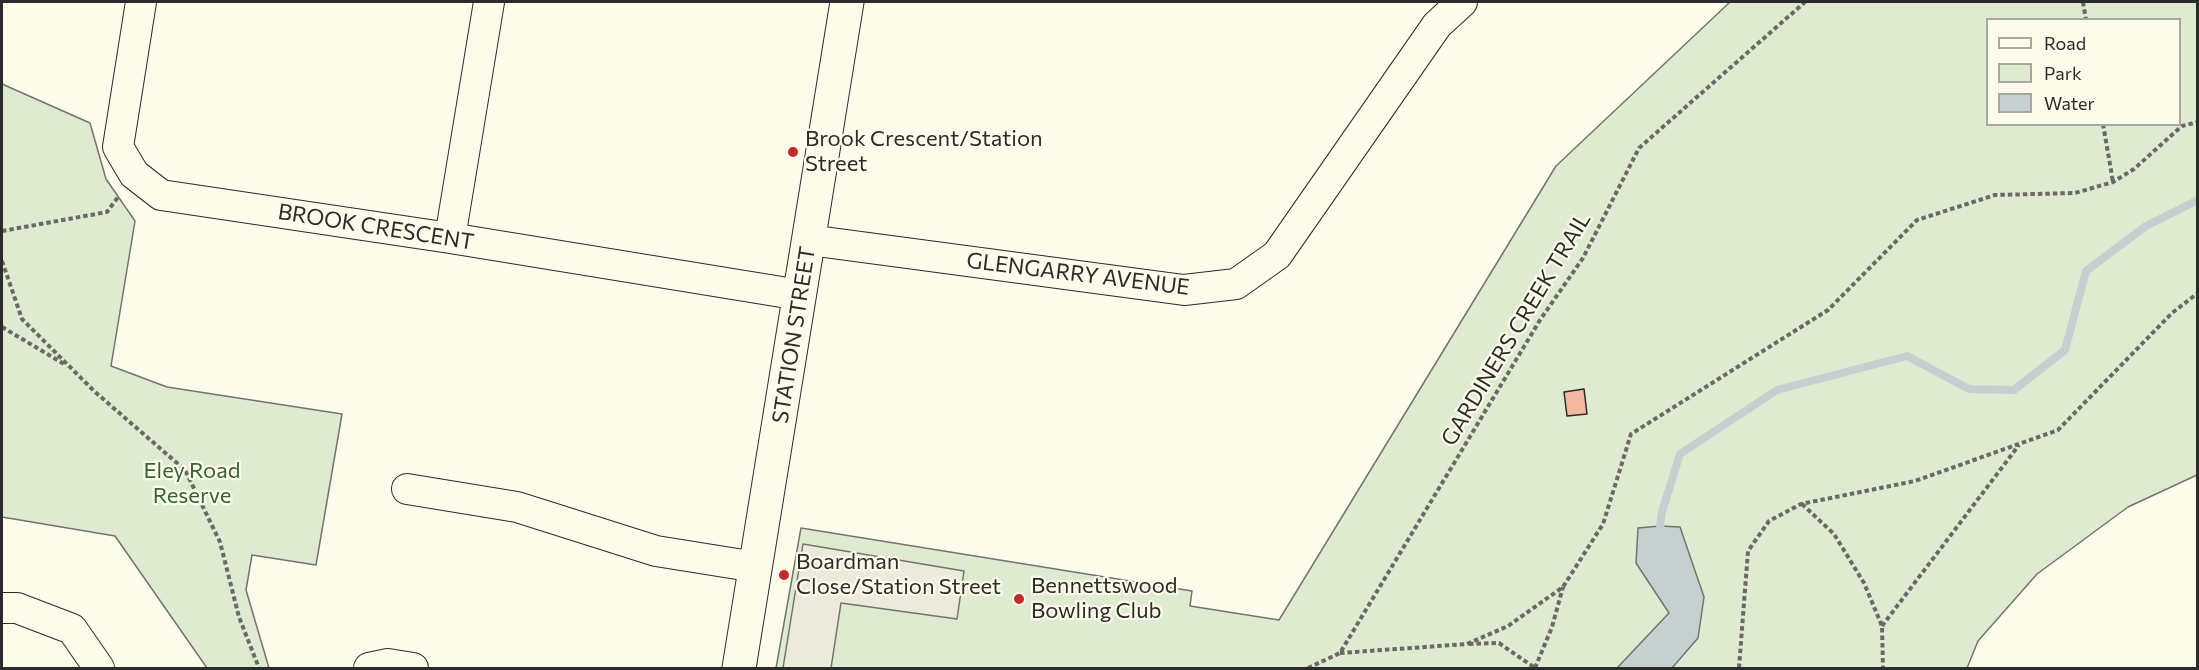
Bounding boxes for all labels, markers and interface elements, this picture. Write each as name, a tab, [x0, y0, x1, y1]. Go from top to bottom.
legend	[1986, 18, 2181, 126]
text: Road	[2044, 32, 2086, 54]
text: Park	[2044, 62, 2082, 84]
text: Water	[2044, 92, 2095, 114]
place label: Brook Crescent/Station Street	[805, 126, 1043, 178]
marker: Brook Crescent/Station Street	[786, 145, 800, 159]
street label: BROOK CRESCENT	[276, 198, 476, 256]
street label: GARDINERS CREEK TRAIL	[1436, 208, 1596, 450]
street label: STATION STREET	[767, 245, 821, 425]
street label: GLENGARRY AVENUE	[965, 247, 1191, 301]
park label: Eley Road Reserve	[144, 458, 240, 510]
place label: Boardman Close/Station Street	[796, 549, 1001, 600]
marker: Boardman Close/Station Street	[777, 568, 791, 582]
place label: Bennettswood Bowling Club	[1031, 573, 1178, 624]
marker: Bennettswood Bowling Club	[1012, 592, 1026, 606]

